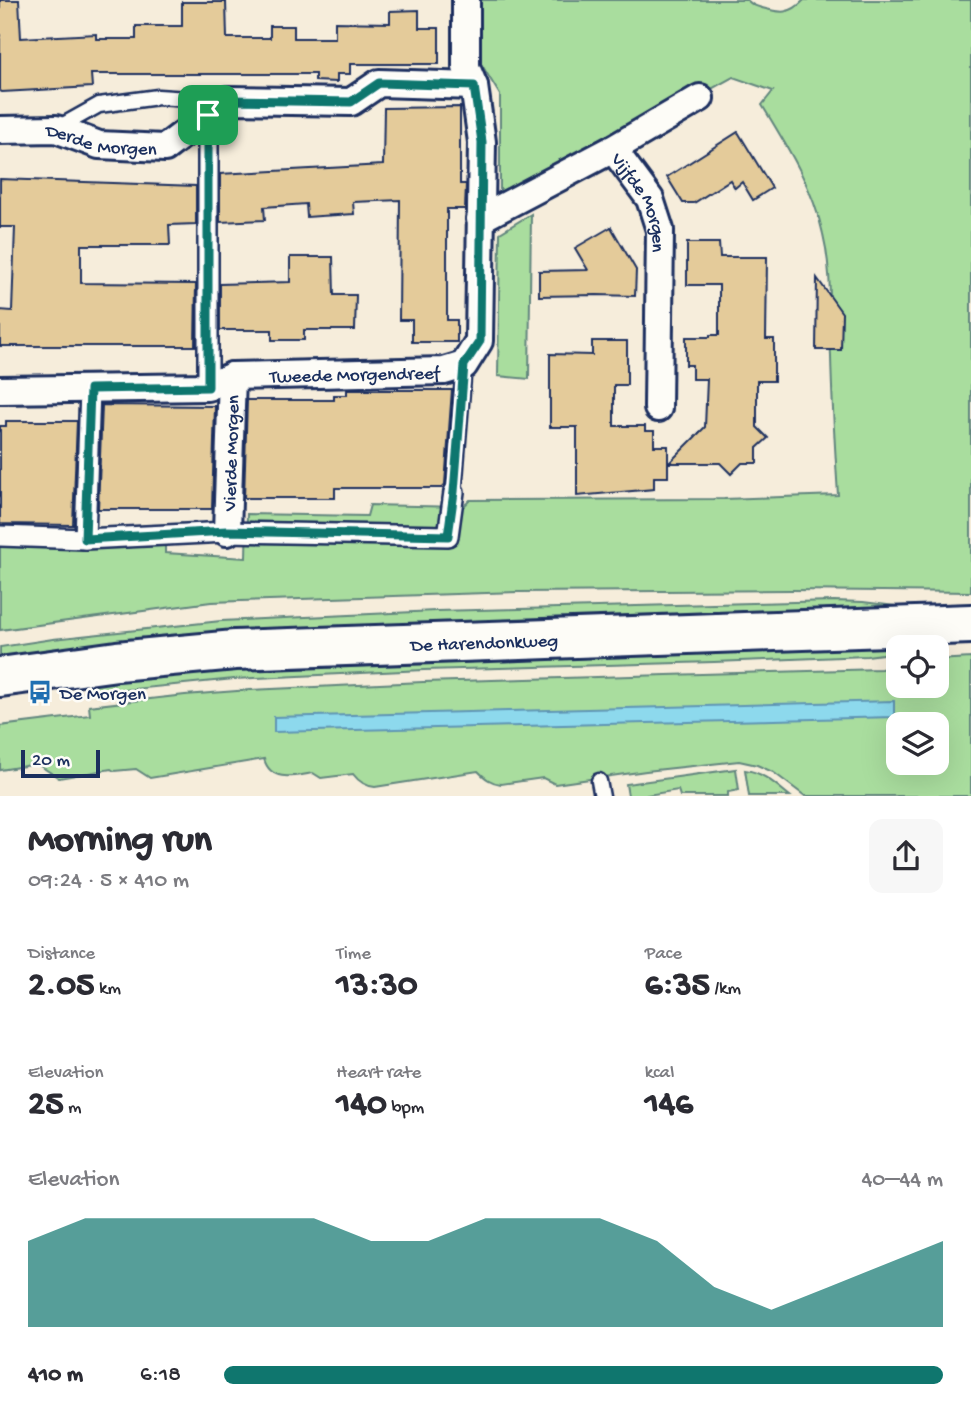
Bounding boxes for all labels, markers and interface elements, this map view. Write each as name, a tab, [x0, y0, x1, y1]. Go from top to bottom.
pin	[178, 85, 238, 145]
icon: arrive	[189, 96, 227, 134]
street label: Derde Morgen	[44, 121, 157, 163]
street label: Vijfde Morgen	[604, 148, 669, 253]
street label: Tweede Morgendreef	[268, 363, 442, 390]
street label: Vierde Morgen	[220, 395, 246, 513]
street label: De Harendonkweg	[408, 631, 559, 659]
map controls	[886, 635, 949, 775]
button: locate	[886, 635, 949, 698]
bus stop icon: De Morgen	[26, 678, 54, 706]
place label: De Morgen	[58, 684, 146, 707]
button: layers	[886, 712, 949, 775]
scale bar	[21, 748, 100, 779]
text: 20 m	[32, 750, 70, 773]
button: share	[869, 819, 943, 893]
text: Morning run	[28, 820, 212, 864]
text: 09:24 · 5 × 410 m	[28, 868, 189, 895]
text: Distance	[28, 943, 95, 966]
text: Time	[336, 943, 371, 966]
text: Pace	[645, 943, 682, 966]
text: 2.05	[28, 966, 94, 1007]
text: 13:30	[336, 966, 418, 1007]
text: 6:35	[645, 966, 710, 1007]
text: km	[94, 978, 121, 1001]
text: /km	[710, 978, 741, 1001]
text: Elevation	[28, 1062, 104, 1085]
text: Heart rate	[336, 1062, 421, 1085]
text: kcal	[645, 1062, 674, 1085]
text: 25	[28, 1085, 64, 1126]
text: 140	[336, 1085, 387, 1126]
text: 146	[645, 1085, 693, 1126]
text: m	[64, 1097, 82, 1120]
text: bpm	[387, 1097, 424, 1120]
text: Elevation	[28, 1167, 119, 1194]
text: 40–44 m	[861, 1167, 943, 1194]
text: 410 m	[28, 1362, 83, 1389]
text: 6:18	[140, 1362, 181, 1389]

